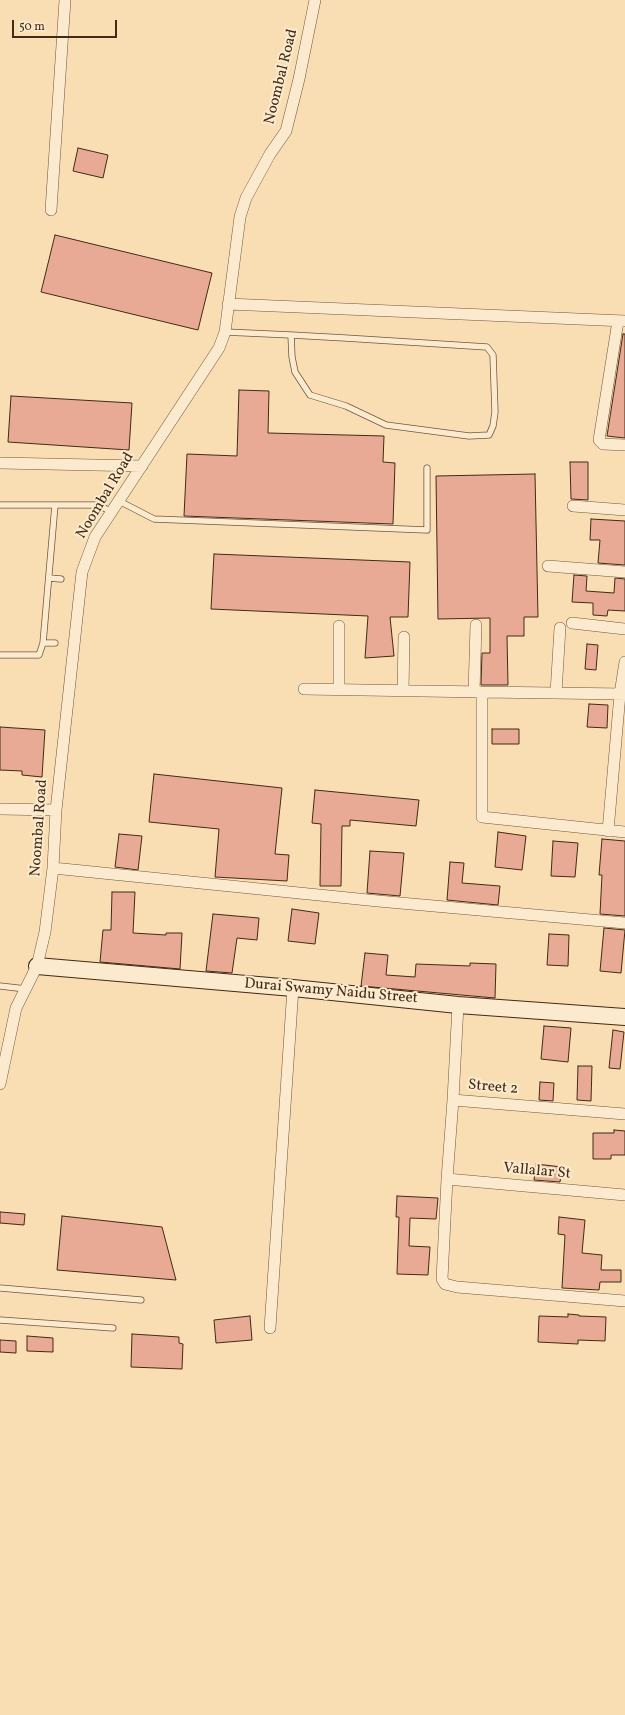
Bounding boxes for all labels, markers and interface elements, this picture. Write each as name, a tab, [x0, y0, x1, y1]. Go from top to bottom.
scale bar	[14, 12, 119, 38]
text: 50 m	[19, 19, 45, 35]
street label: Noombal Road	[261, 28, 303, 126]
street label: Noombal Road	[73, 450, 139, 542]
street label: Noombal Road	[28, 779, 52, 877]
street label: Durai Swamy Naidu Street	[243, 975, 419, 1009]
street label: Street 2	[467, 1077, 519, 1099]
street label: Vallalar St	[503, 1160, 571, 1184]

